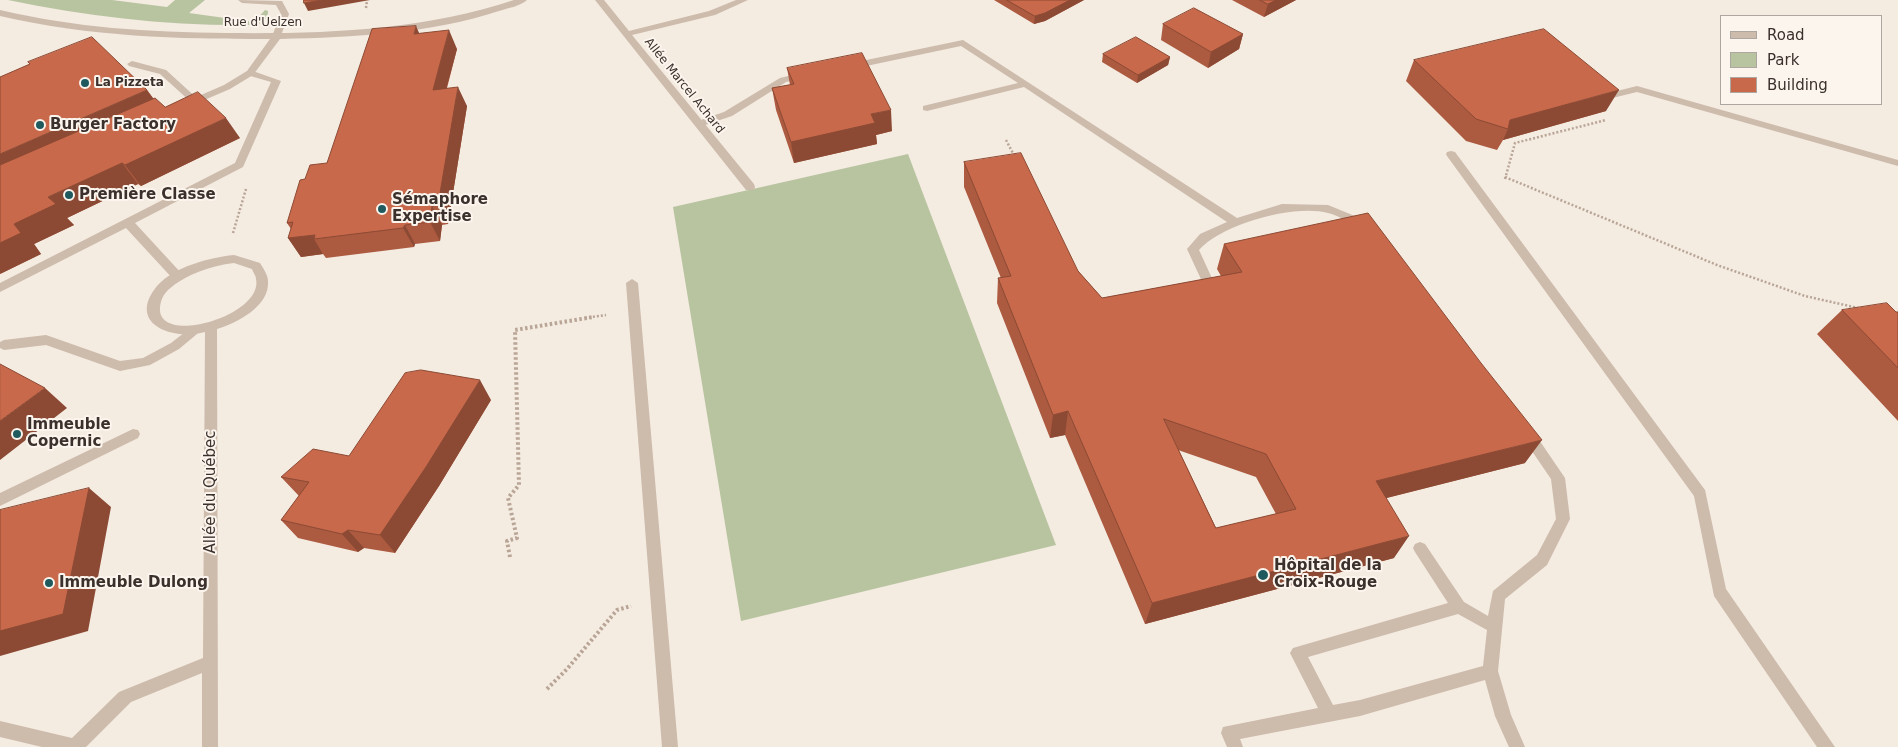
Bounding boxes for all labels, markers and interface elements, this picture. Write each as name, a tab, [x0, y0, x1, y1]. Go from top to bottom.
legend	[1720, 15, 1883, 105]
street label: Rue d'Uelzen	[224, 16, 302, 30]
text: Road	[1767, 26, 1805, 44]
street label: Allée Marcel Achard	[641, 35, 727, 137]
text: Park	[1767, 51, 1799, 69]
place label: La Pizzeta	[95, 76, 164, 90]
text: Building	[1767, 76, 1828, 94]
marker: La Pizzeta	[79, 77, 91, 89]
place label: Burger Factory	[50, 116, 176, 134]
marker: Burger Factory	[34, 119, 46, 131]
place label: Première Classe	[79, 186, 216, 204]
marker: Première Classe	[63, 189, 75, 201]
place label: Sémaphore Expertise	[392, 191, 488, 226]
marker: Sémaphore Expertise	[376, 203, 388, 215]
place label: Immeuble Copernic	[27, 416, 111, 451]
marker: Immeuble Copernic	[11, 428, 23, 440]
street label: Allée du Québec	[202, 430, 220, 554]
place label: Hôpital de la Croix-Rouge	[1274, 557, 1382, 592]
marker: Hôpital de la Croix-Rouge	[1256, 568, 1270, 582]
place label: Immeuble Dulong	[59, 574, 208, 592]
marker: Immeuble Dulong	[43, 577, 55, 589]

